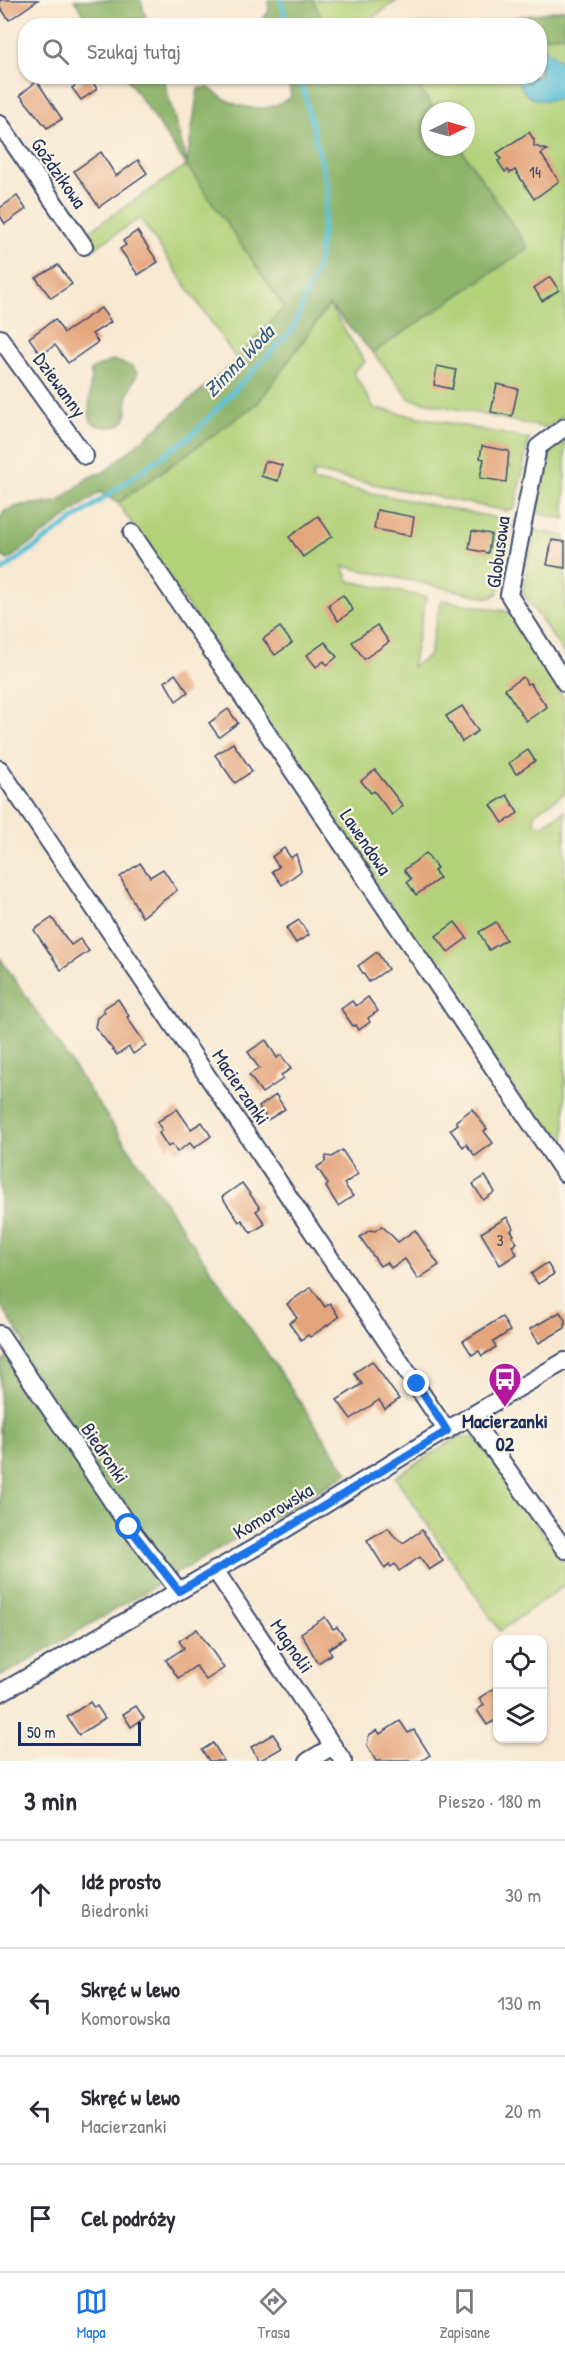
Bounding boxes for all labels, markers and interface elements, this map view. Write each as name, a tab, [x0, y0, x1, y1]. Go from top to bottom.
search box	[18, 18, 547, 84]
icon: search	[39, 35, 72, 68]
text: Szukaj tutaj	[87, 36, 181, 66]
north arrow	[421, 102, 475, 156]
street label: Goździkowa	[25, 132, 94, 214]
house number: 14	[529, 161, 541, 183]
water label: Zimna Woda	[197, 316, 282, 403]
street label: Dziewanny	[28, 347, 93, 423]
street label: Globusowa	[479, 514, 516, 590]
street label: Lawendowa	[334, 803, 399, 880]
street label: Macierzanki	[206, 1044, 277, 1130]
house number: 3	[496, 1229, 504, 1251]
bus stop icon: Macierzanki 02	[487, 1361, 523, 1408]
route end	[403, 1370, 429, 1396]
place label: Macierzanki 02	[462, 1407, 548, 1457]
street label: Biedronki	[75, 1417, 136, 1488]
street label: Komorowska	[228, 1476, 318, 1545]
route start	[115, 1513, 141, 1539]
street label: Magnolii	[264, 1613, 320, 1678]
map controls	[493, 1635, 547, 1743]
button: locate	[493, 1635, 547, 1689]
button: layers	[493, 1689, 547, 1743]
scale bar	[18, 1719, 141, 1746]
text: 50 m	[27, 1721, 56, 1743]
text: 3 min	[24, 1783, 77, 1818]
text: Pieszo · 180 m	[438, 1787, 541, 1814]
text: Idź prosto	[81, 1866, 161, 1896]
icon: ahead	[24, 1878, 57, 1911]
text: 30 m	[505, 1881, 541, 1908]
text: Biedronki	[81, 1896, 149, 1923]
text: Skręć w lewo	[81, 1974, 180, 2004]
icon: left	[24, 1986, 57, 2019]
text: 130 m	[498, 1989, 541, 2016]
text: Komorowska	[81, 2004, 170, 2031]
text: Skręć w lewo	[81, 2082, 180, 2112]
icon: left	[24, 2094, 57, 2127]
text: 20 m	[504, 2097, 541, 2124]
text: Macierzanki	[81, 2112, 167, 2139]
icon: arrive	[24, 2202, 57, 2235]
text: Cel podróży	[81, 2203, 176, 2233]
tab: Mapa	[75, 2285, 108, 2343]
tab: Trasa	[257, 2285, 290, 2343]
tab: Zapisane	[439, 2285, 490, 2343]

